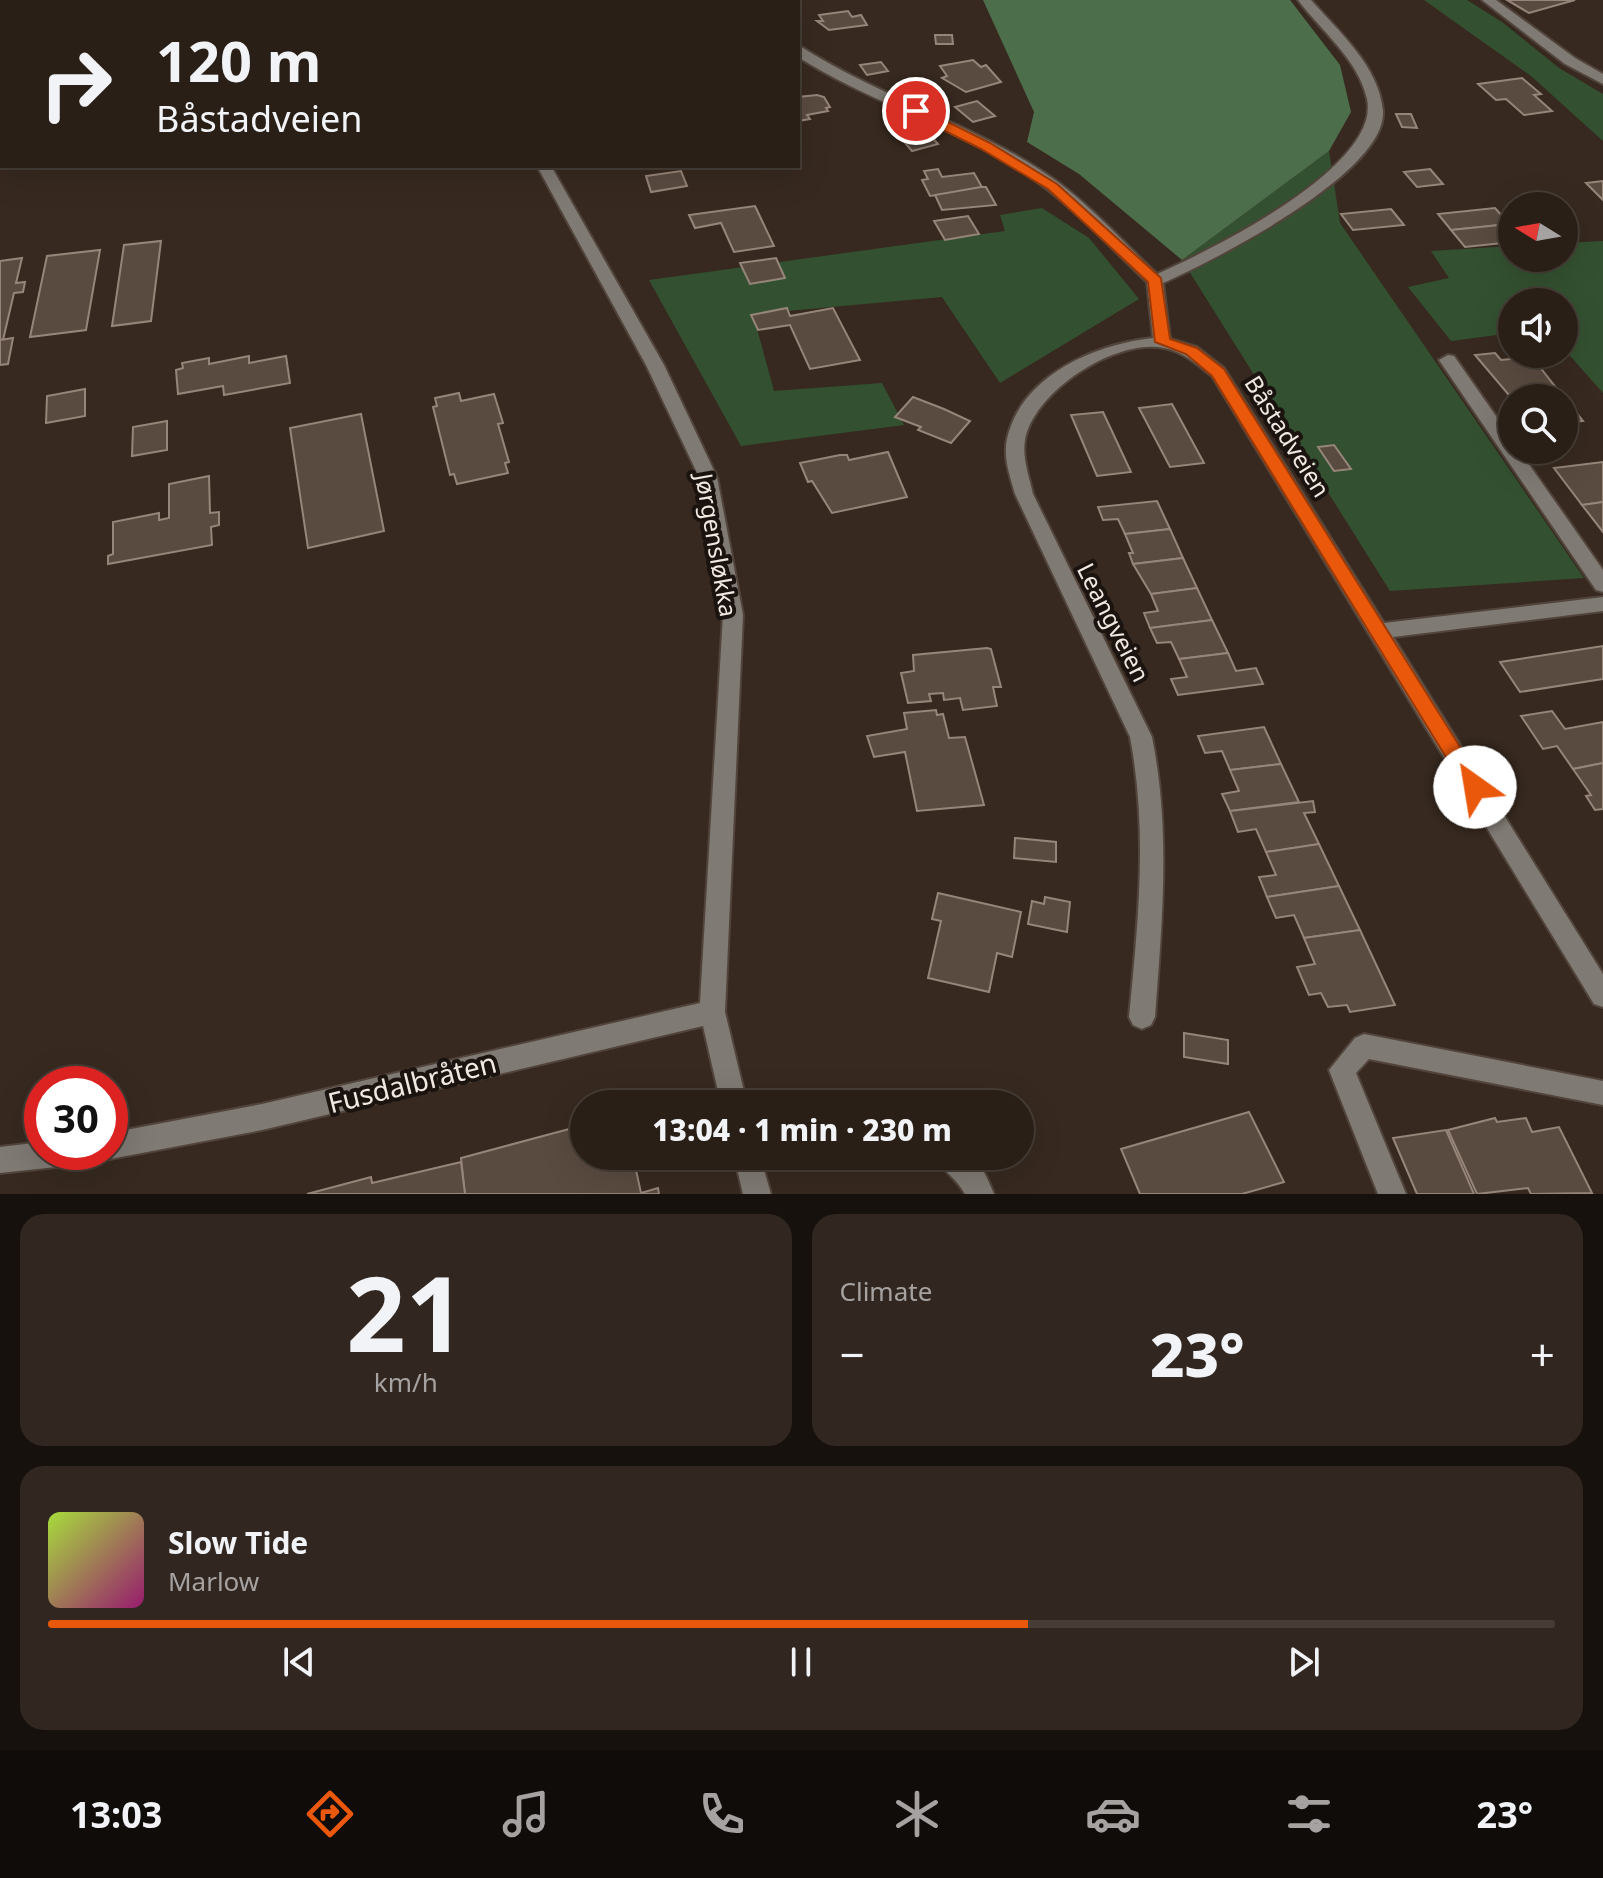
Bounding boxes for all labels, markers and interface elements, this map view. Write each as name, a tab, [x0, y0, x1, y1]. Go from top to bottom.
text: 120 m	[156, 22, 321, 98]
icon: right	[24, 32, 128, 136]
pin	[882, 77, 950, 145]
icon: arrive	[894, 89, 938, 133]
text: Båstadveien	[156, 94, 363, 143]
north arrow	[1498, 192, 1578, 272]
map controls	[1498, 192, 1578, 464]
button: sound	[1498, 288, 1578, 368]
street label: Båstadveien	[1238, 369, 1338, 503]
button: search	[1498, 384, 1578, 464]
street label: Jørgensløkka	[688, 469, 746, 619]
street label: Leangveien	[1070, 557, 1158, 687]
position arrow	[1433, 745, 1517, 829]
street label: Fusdalbråten	[324, 1043, 500, 1121]
speed limit sign: 30	[24, 1066, 128, 1170]
text: 13:04 · 1 min · 230 m	[652, 1109, 952, 1150]
text: 21	[346, 1241, 465, 1382]
text: Climate	[840, 1273, 932, 1309]
text: 23°	[1150, 1313, 1245, 1395]
text: −	[840, 1324, 865, 1384]
text: +	[1530, 1324, 1555, 1384]
text: km/h	[374, 1364, 438, 1400]
text: Slow Tide	[168, 1522, 308, 1563]
text: Marlow	[168, 1563, 259, 1599]
icon: previous	[277, 1640, 321, 1684]
icon: pause	[779, 1640, 823, 1684]
icon: next	[1282, 1640, 1326, 1684]
icon: directions	[302, 1786, 358, 1842]
icon: music	[498, 1786, 554, 1842]
icon: phone	[694, 1786, 750, 1842]
icon: climate	[889, 1786, 945, 1842]
icon: car	[1085, 1786, 1141, 1842]
icon: filters	[1281, 1786, 1337, 1842]
text: 13:03	[70, 1790, 162, 1839]
text: 23°	[1477, 1790, 1533, 1839]

